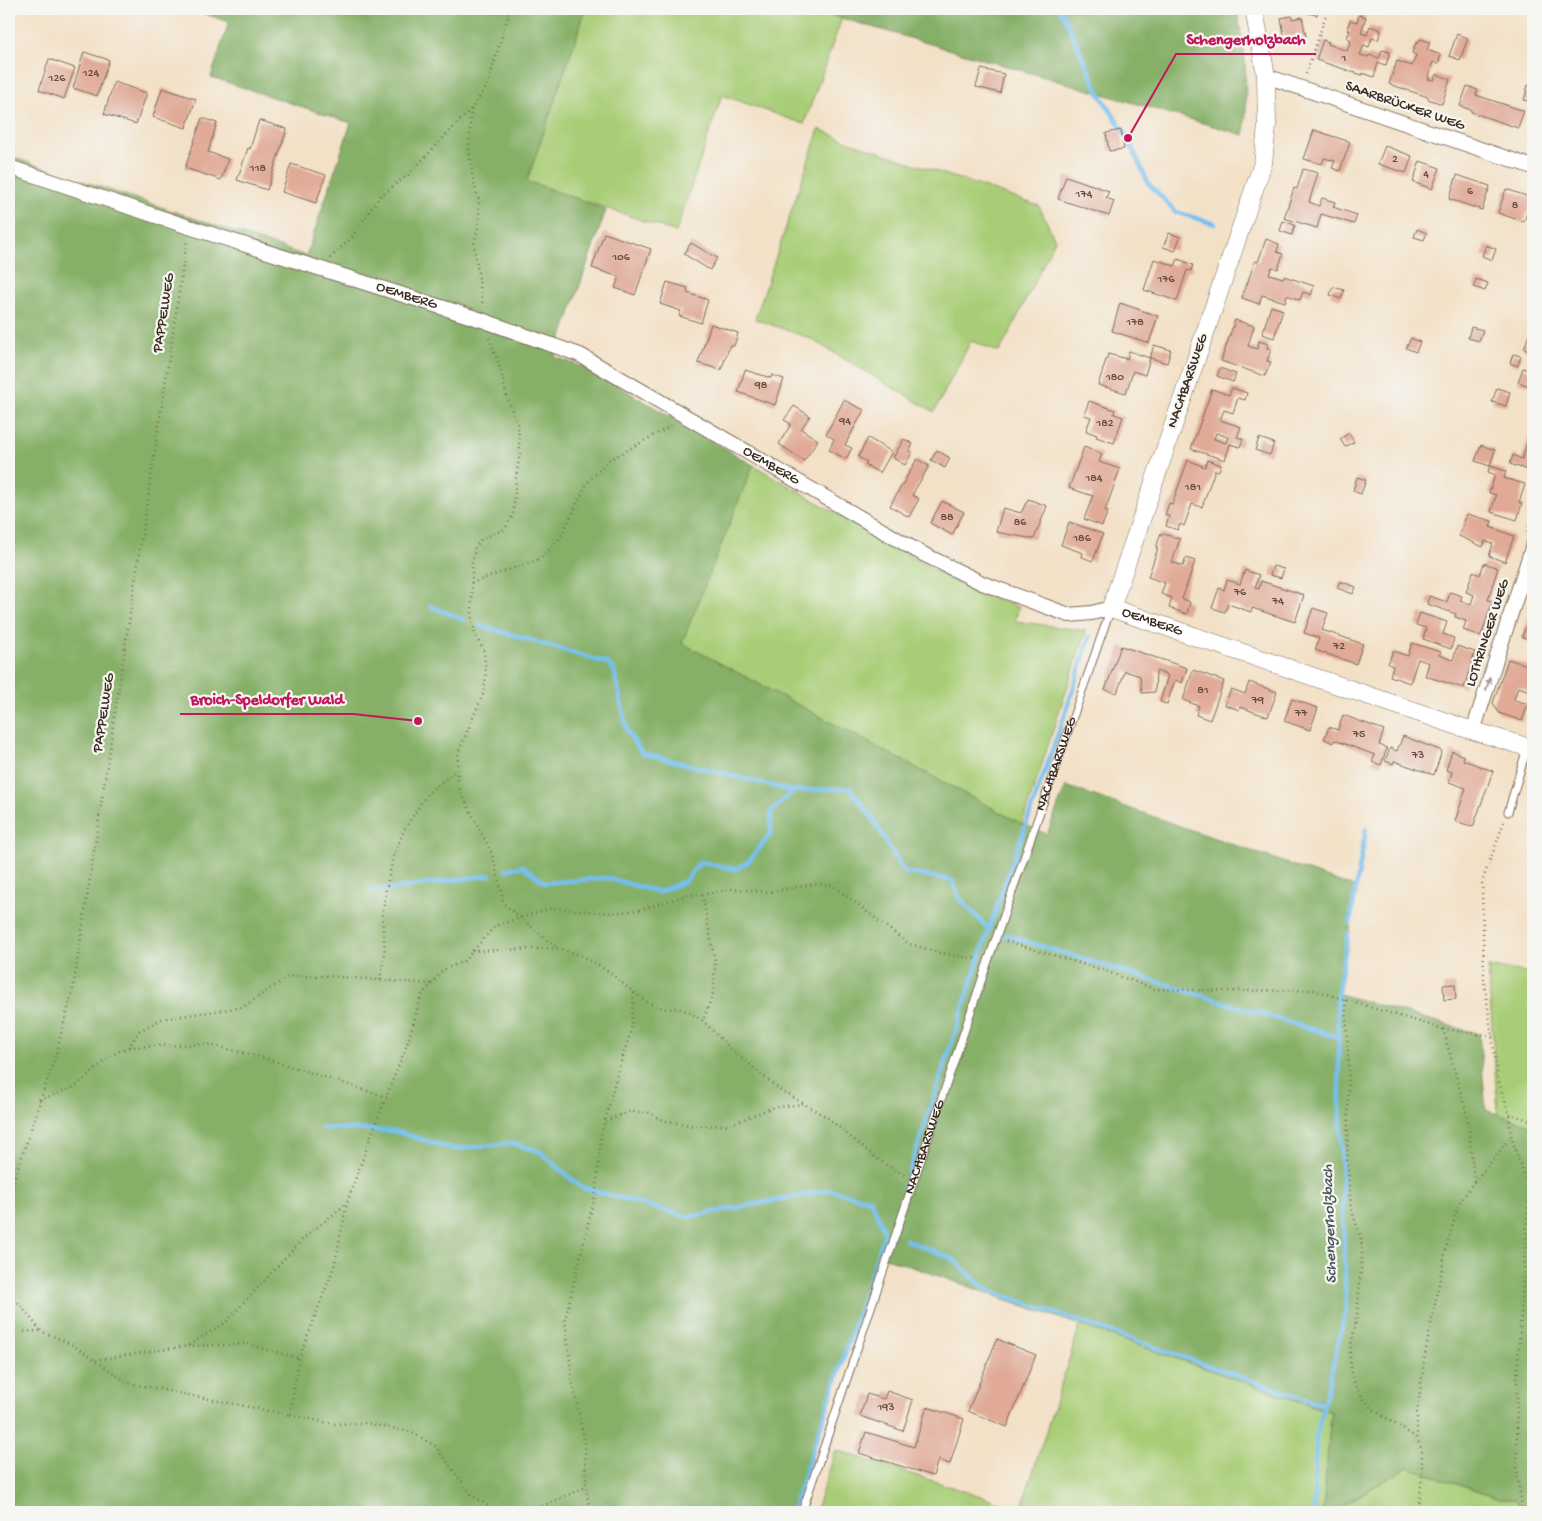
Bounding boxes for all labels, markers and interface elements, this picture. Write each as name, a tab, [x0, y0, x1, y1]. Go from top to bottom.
callout: Schengerholzbach	[1176, 23, 1316, 54]
text: Schengerholzbach	[1186, 32, 1306, 51]
house number: 1	[1341, 52, 1347, 66]
house number: 124	[82, 67, 100, 81]
house number: 126	[48, 72, 66, 86]
street label: SAARBRÜCKER WEG	[1343, 77, 1468, 135]
house number: 2	[1392, 153, 1398, 167]
house number: 118	[249, 162, 267, 176]
house number: 4	[1423, 168, 1429, 182]
house number: 6	[1467, 185, 1474, 199]
house number: 174	[1075, 188, 1093, 202]
house number: 8	[1512, 199, 1519, 213]
house number: 106	[611, 251, 631, 265]
street label: PAPPELWEG	[149, 272, 179, 355]
house number: 176	[1156, 273, 1176, 287]
street label: OEMBERG	[374, 278, 440, 314]
house number: 178	[1125, 316, 1144, 330]
street label: NACHBARSWEG	[1163, 331, 1213, 430]
house number: 180	[1105, 371, 1124, 385]
house number: 98	[754, 379, 768, 393]
house number: 94	[838, 415, 851, 429]
house number: 182	[1095, 417, 1114, 431]
street label: OEMBERG	[739, 442, 803, 490]
house number: 184	[1084, 472, 1103, 486]
house number: 181	[1184, 481, 1201, 495]
house number: 88	[940, 511, 954, 525]
house number: 86	[1014, 516, 1027, 530]
house number: 186	[1072, 532, 1092, 546]
street label: LOTHRINGER WEG	[1462, 577, 1514, 689]
house number: 76	[1233, 586, 1247, 600]
house number: 74	[1271, 595, 1284, 609]
street label: OEMBERG	[1119, 603, 1185, 641]
house number: 72	[1332, 640, 1345, 654]
street label: PAPPELWEG	[89, 672, 119, 755]
one-way arrow	[1484, 677, 1492, 692]
callout: Broich-Speldorfer Wald	[180, 683, 353, 714]
house number: 81	[1197, 684, 1209, 698]
text: Broich-Speldorfer Wald	[189, 691, 345, 711]
house number: 79	[1251, 694, 1264, 708]
house number: 77	[1294, 707, 1308, 721]
street label: NACHBARSWEG	[1032, 714, 1081, 814]
house number: 75	[1352, 728, 1365, 742]
house number: 73	[1411, 749, 1424, 763]
street label: NACHBARSWEG	[901, 1097, 950, 1197]
water label: Schengerholzbach	[1319, 1164, 1343, 1284]
house number: 193	[876, 1401, 895, 1415]

